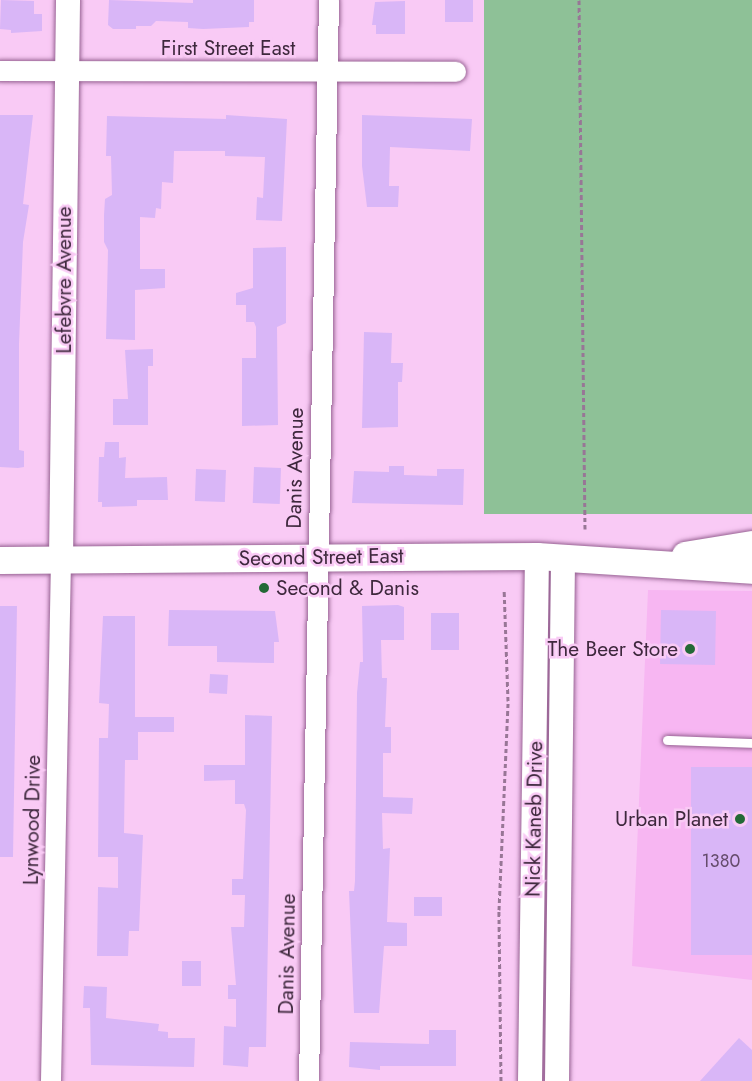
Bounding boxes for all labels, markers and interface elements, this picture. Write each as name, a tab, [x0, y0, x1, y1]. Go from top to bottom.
street label: First Street East	[161, 35, 295, 61]
street label: Lefebvre Avenue	[51, 206, 77, 354]
street label: Danis Avenue	[281, 407, 309, 529]
street label: Second Street East	[238, 543, 404, 571]
place label: Second & Danis	[276, 575, 419, 601]
marker: Second & Danis	[257, 581, 271, 595]
place label: The Beer Store	[548, 636, 678, 662]
marker: The Beer Store	[683, 642, 697, 656]
street label: Nick Kaneb Drive	[520, 741, 548, 897]
street label: Lynwood Drive	[18, 755, 46, 885]
place label: Urban Planet	[615, 806, 728, 832]
marker: Urban Planet	[733, 812, 747, 826]
house number: 1380	[702, 850, 740, 872]
street label: Danis Avenue	[273, 893, 301, 1015]

